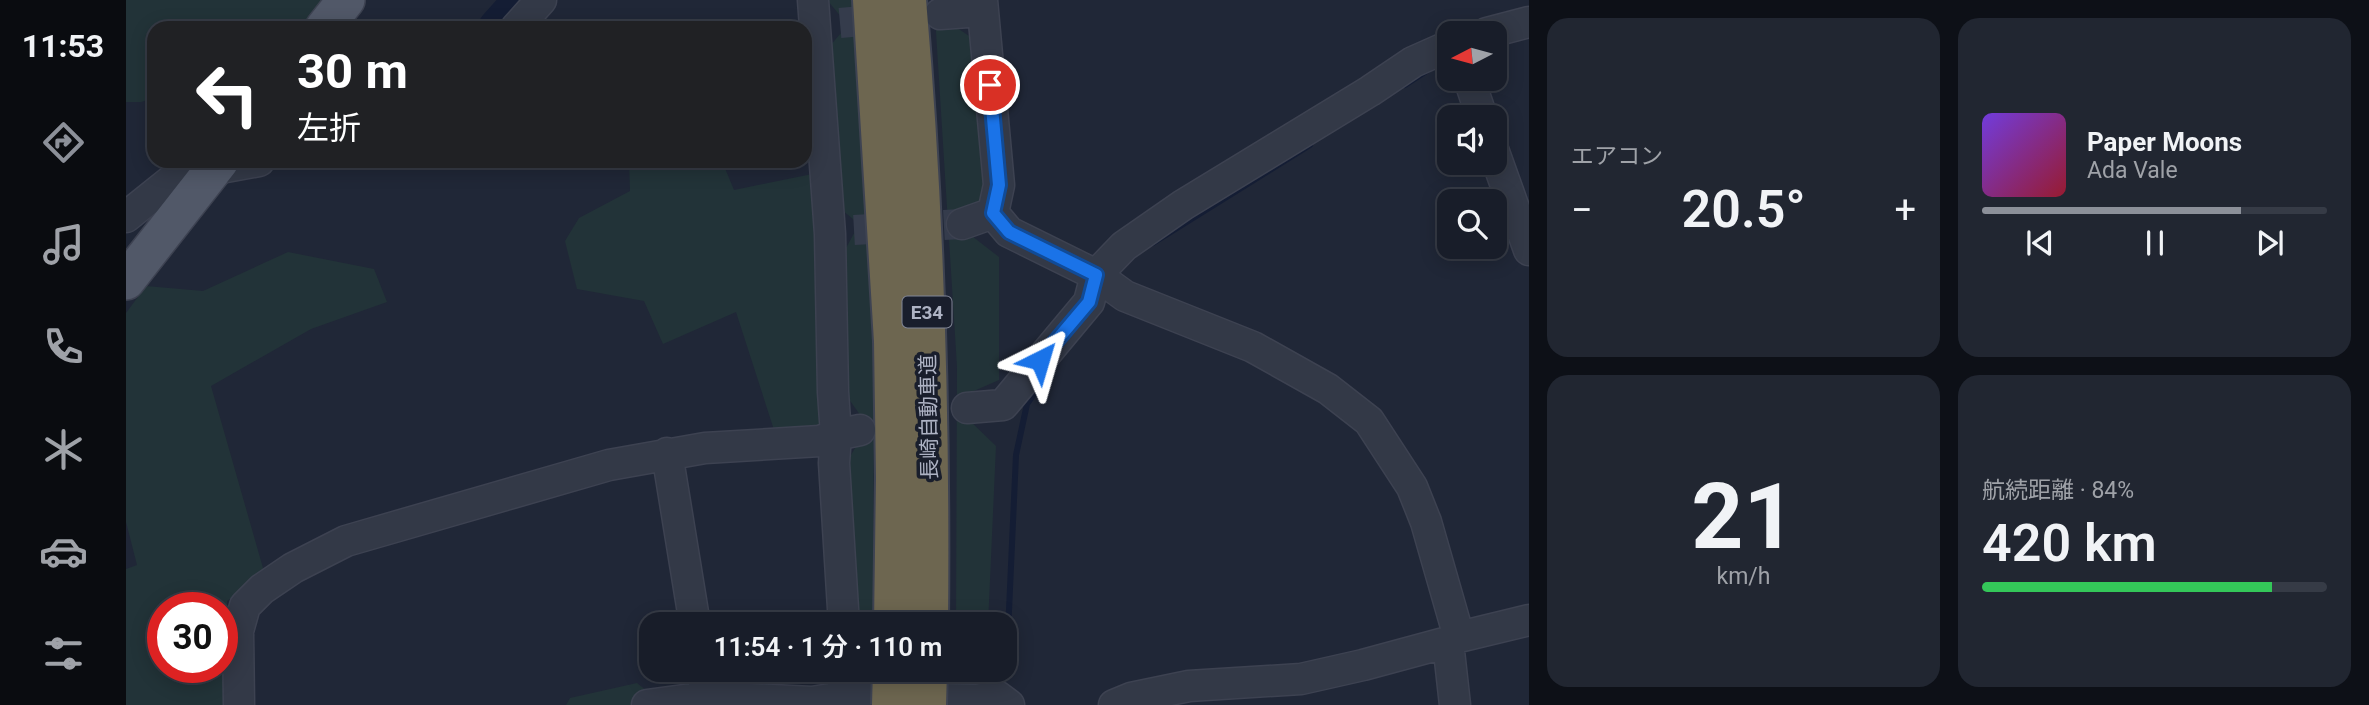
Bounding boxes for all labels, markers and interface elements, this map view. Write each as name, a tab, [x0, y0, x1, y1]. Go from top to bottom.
north arrow	[1437, 21, 1507, 91]
map controls	[1437, 21, 1507, 259]
text: 11:53	[22, 27, 104, 65]
text: 30 m	[297, 43, 408, 100]
icon: left	[182, 49, 273, 140]
pin	[960, 55, 1020, 115]
icon: arrive	[971, 66, 1009, 104]
button: sound	[1437, 105, 1507, 175]
text: 左折	[297, 109, 361, 147]
icon: directions	[39, 118, 88, 167]
text: Paper Moons	[2087, 127, 2242, 157]
text: エアコン	[1571, 143, 1663, 170]
text: Ada Vale	[2087, 157, 2178, 184]
text: 20.5°	[1682, 179, 1806, 240]
text: −	[1571, 188, 1593, 232]
text: +	[1894, 188, 1916, 232]
button: search	[1437, 189, 1507, 259]
icon: music	[39, 220, 88, 269]
icon: previous	[2021, 224, 2059, 262]
icon: pause	[2136, 224, 2174, 262]
icon: next	[2251, 224, 2289, 262]
road number: E34	[902, 296, 952, 328]
icon: phone	[39, 322, 88, 371]
position arrow	[1003, 323, 1077, 397]
street label: 長崎自動車道	[916, 354, 942, 480]
icon: climate	[39, 425, 88, 474]
text: 21	[1691, 464, 1796, 570]
text: 航続距離 · 84%	[1982, 477, 2134, 504]
text: 420 km	[1982, 513, 2157, 574]
icon: car	[39, 527, 88, 576]
text: km/h	[1717, 563, 1771, 590]
speed limit sign: 30	[147, 592, 238, 683]
icon: filters	[39, 629, 88, 678]
text: 11:54 · 1 分 · 110 m	[714, 632, 942, 662]

